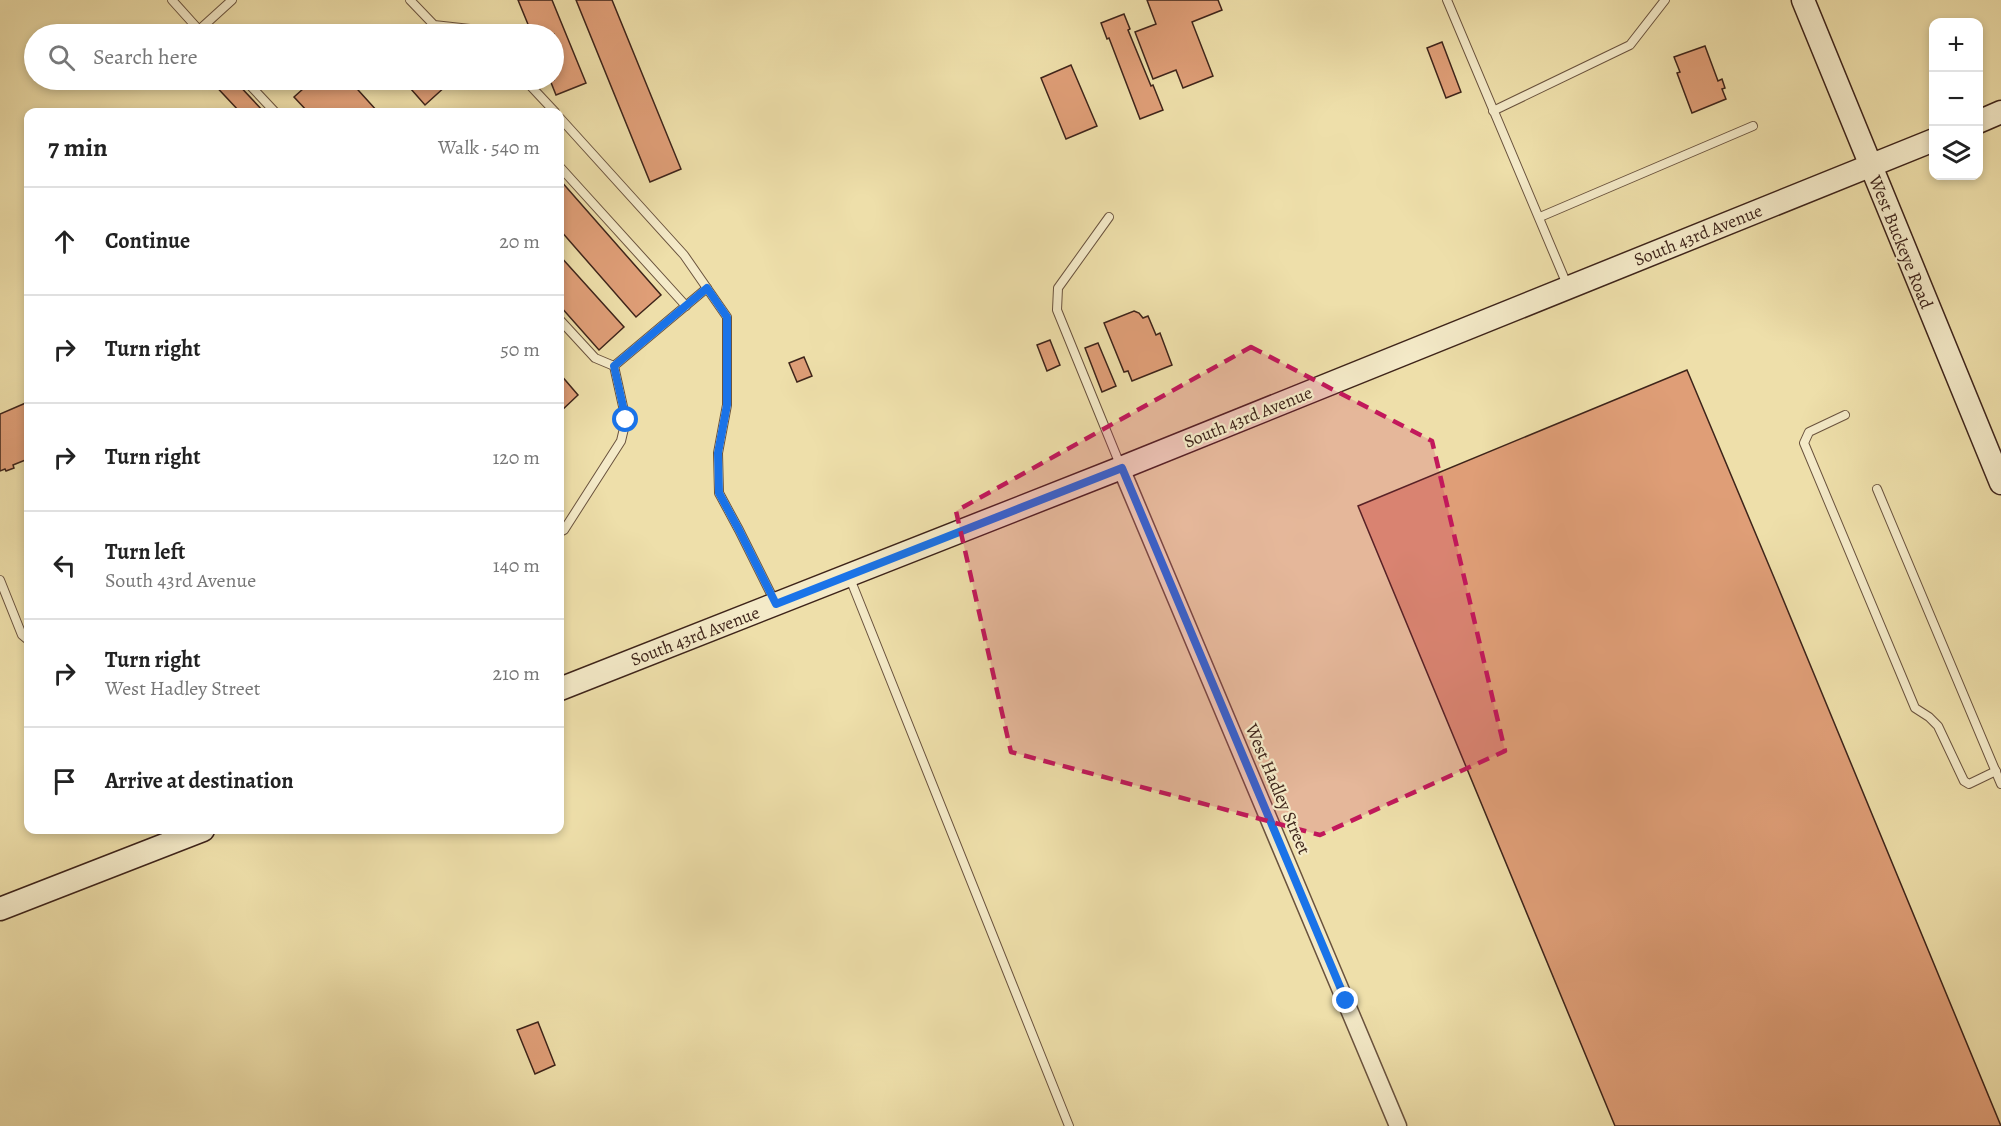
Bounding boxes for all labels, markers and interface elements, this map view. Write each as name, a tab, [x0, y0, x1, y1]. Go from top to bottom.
map controls	[1929, 18, 1983, 180]
button: +	[1929, 18, 1983, 72]
search box	[24, 24, 564, 90]
icon: search	[45, 41, 78, 74]
text: Search here	[93, 42, 198, 72]
button: −	[1929, 72, 1983, 126]
button: layers	[1929, 126, 1983, 180]
text: 7 min	[48, 130, 108, 165]
text: Walk · 540 m	[438, 134, 540, 161]
street label: West Buckeye Road	[1863, 171, 1939, 313]
street label: South 43rd Avenue	[1630, 198, 1766, 272]
icon: ahead	[48, 225, 81, 258]
text: Continue	[105, 226, 190, 256]
text: 20 m	[499, 228, 540, 255]
icon: right	[48, 333, 81, 366]
text: Turn right	[105, 334, 201, 364]
text: 50 m	[500, 336, 540, 363]
street label: South 43rd Avenue	[1180, 380, 1316, 454]
route start	[612, 406, 638, 432]
icon: right	[48, 441, 81, 474]
text: Turn right	[105, 442, 201, 472]
text: 120 m	[492, 444, 540, 471]
text: Turn left	[105, 537, 185, 567]
icon: left	[48, 549, 81, 582]
text: 140 m	[493, 552, 540, 579]
text: South 43rd Avenue	[105, 567, 256, 594]
street label: South 43rd Avenue	[627, 600, 763, 672]
text: Turn right	[105, 645, 201, 675]
icon: right	[48, 657, 81, 690]
text: 210 m	[492, 660, 540, 687]
text: West Hadley Street	[105, 675, 260, 702]
street label: West Hadley Street	[1239, 719, 1316, 858]
icon: arrive	[48, 765, 81, 798]
text: Arrive at destination	[105, 766, 294, 796]
route end	[1332, 987, 1358, 1013]

